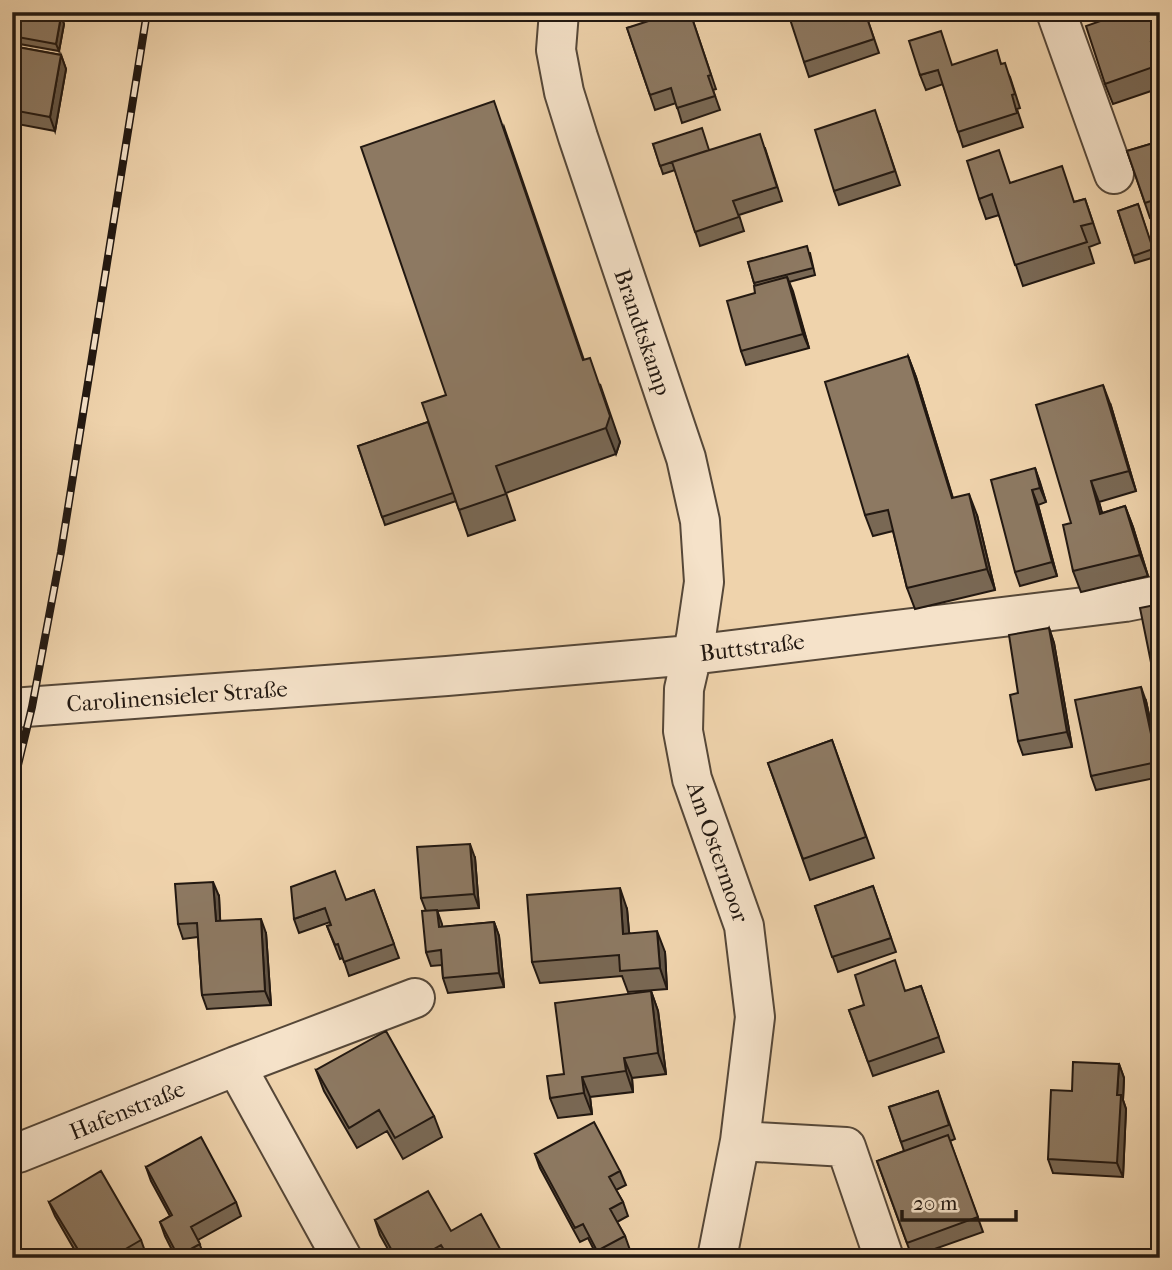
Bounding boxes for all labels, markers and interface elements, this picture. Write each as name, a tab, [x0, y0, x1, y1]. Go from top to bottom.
street label: Brandtskamp	[608, 265, 677, 399]
street label: Buttstraße	[698, 628, 806, 667]
street label: Carolinensieler Straße	[66, 675, 288, 718]
street label: Am Ostermoor	[681, 777, 754, 926]
street label: Hafenstraße	[66, 1075, 189, 1146]
scale bar	[902, 1179, 1016, 1223]
text: 20 m	[913, 1191, 958, 1215]

